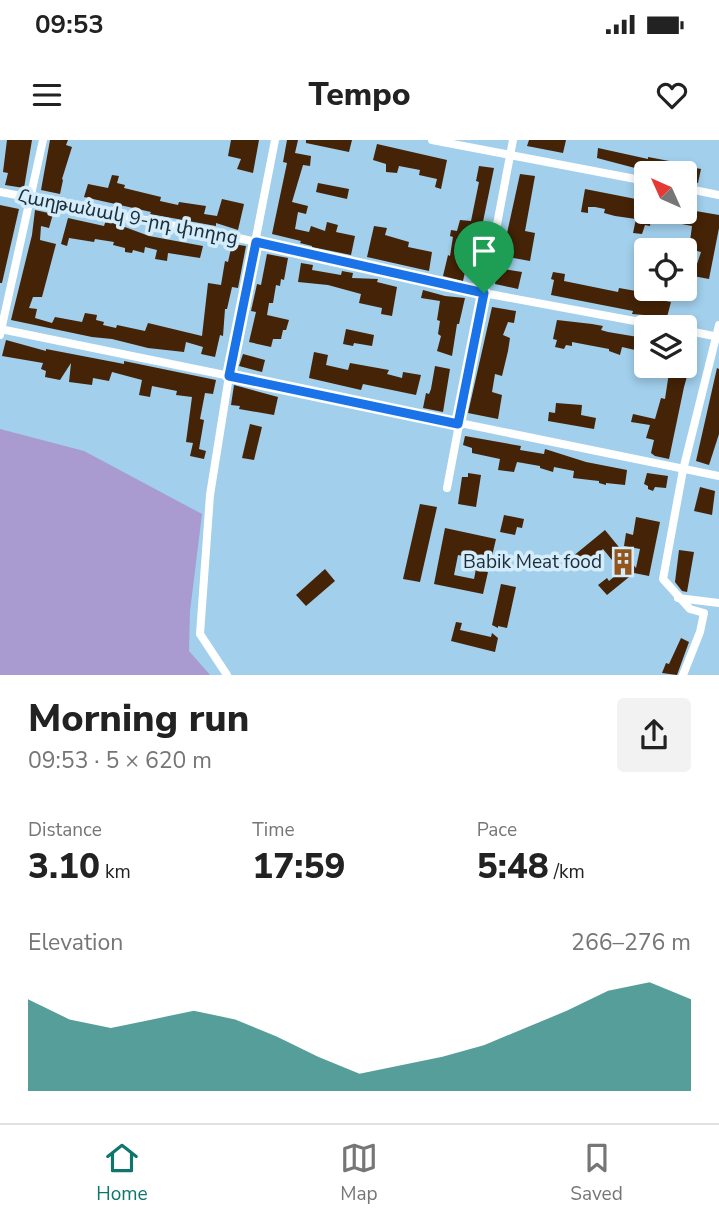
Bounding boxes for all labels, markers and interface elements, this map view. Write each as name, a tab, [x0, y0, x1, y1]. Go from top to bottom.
text: 09:53	[35, 7, 104, 42]
text: Tempo	[308, 73, 411, 116]
icon: menu	[28, 76, 66, 114]
icon: heart	[653, 76, 691, 114]
north arrow	[634, 161, 696, 224]
map controls	[634, 161, 697, 378]
street label: Հաղթանակ 9-րդ փողոց	[16, 183, 240, 251]
pin	[454, 221, 514, 293]
icon: arrive	[465, 232, 503, 270]
button: locate	[634, 238, 697, 301]
button: layers	[634, 315, 697, 378]
building icon: Babik Meat food	[608, 547, 638, 577]
place label: Babik Meat food	[463, 549, 602, 575]
text: Morning run	[28, 693, 249, 744]
button: share	[617, 698, 691, 772]
text: 09:53 · 5 × 620 m	[28, 745, 212, 776]
text: Distance	[28, 817, 102, 843]
text: Time	[252, 817, 295, 843]
text: Pace	[477, 817, 517, 843]
text: 3.10	[28, 843, 100, 890]
text: 17:59	[252, 843, 345, 890]
text: 5:48	[477, 843, 549, 890]
text: km	[100, 859, 131, 885]
text: /km	[549, 859, 585, 885]
text: Elevation	[28, 927, 123, 958]
text: 266–276 m	[571, 927, 691, 958]
tab: Home	[96, 1139, 148, 1207]
tab: Map	[340, 1139, 378, 1207]
tab: Saved	[570, 1139, 623, 1207]

